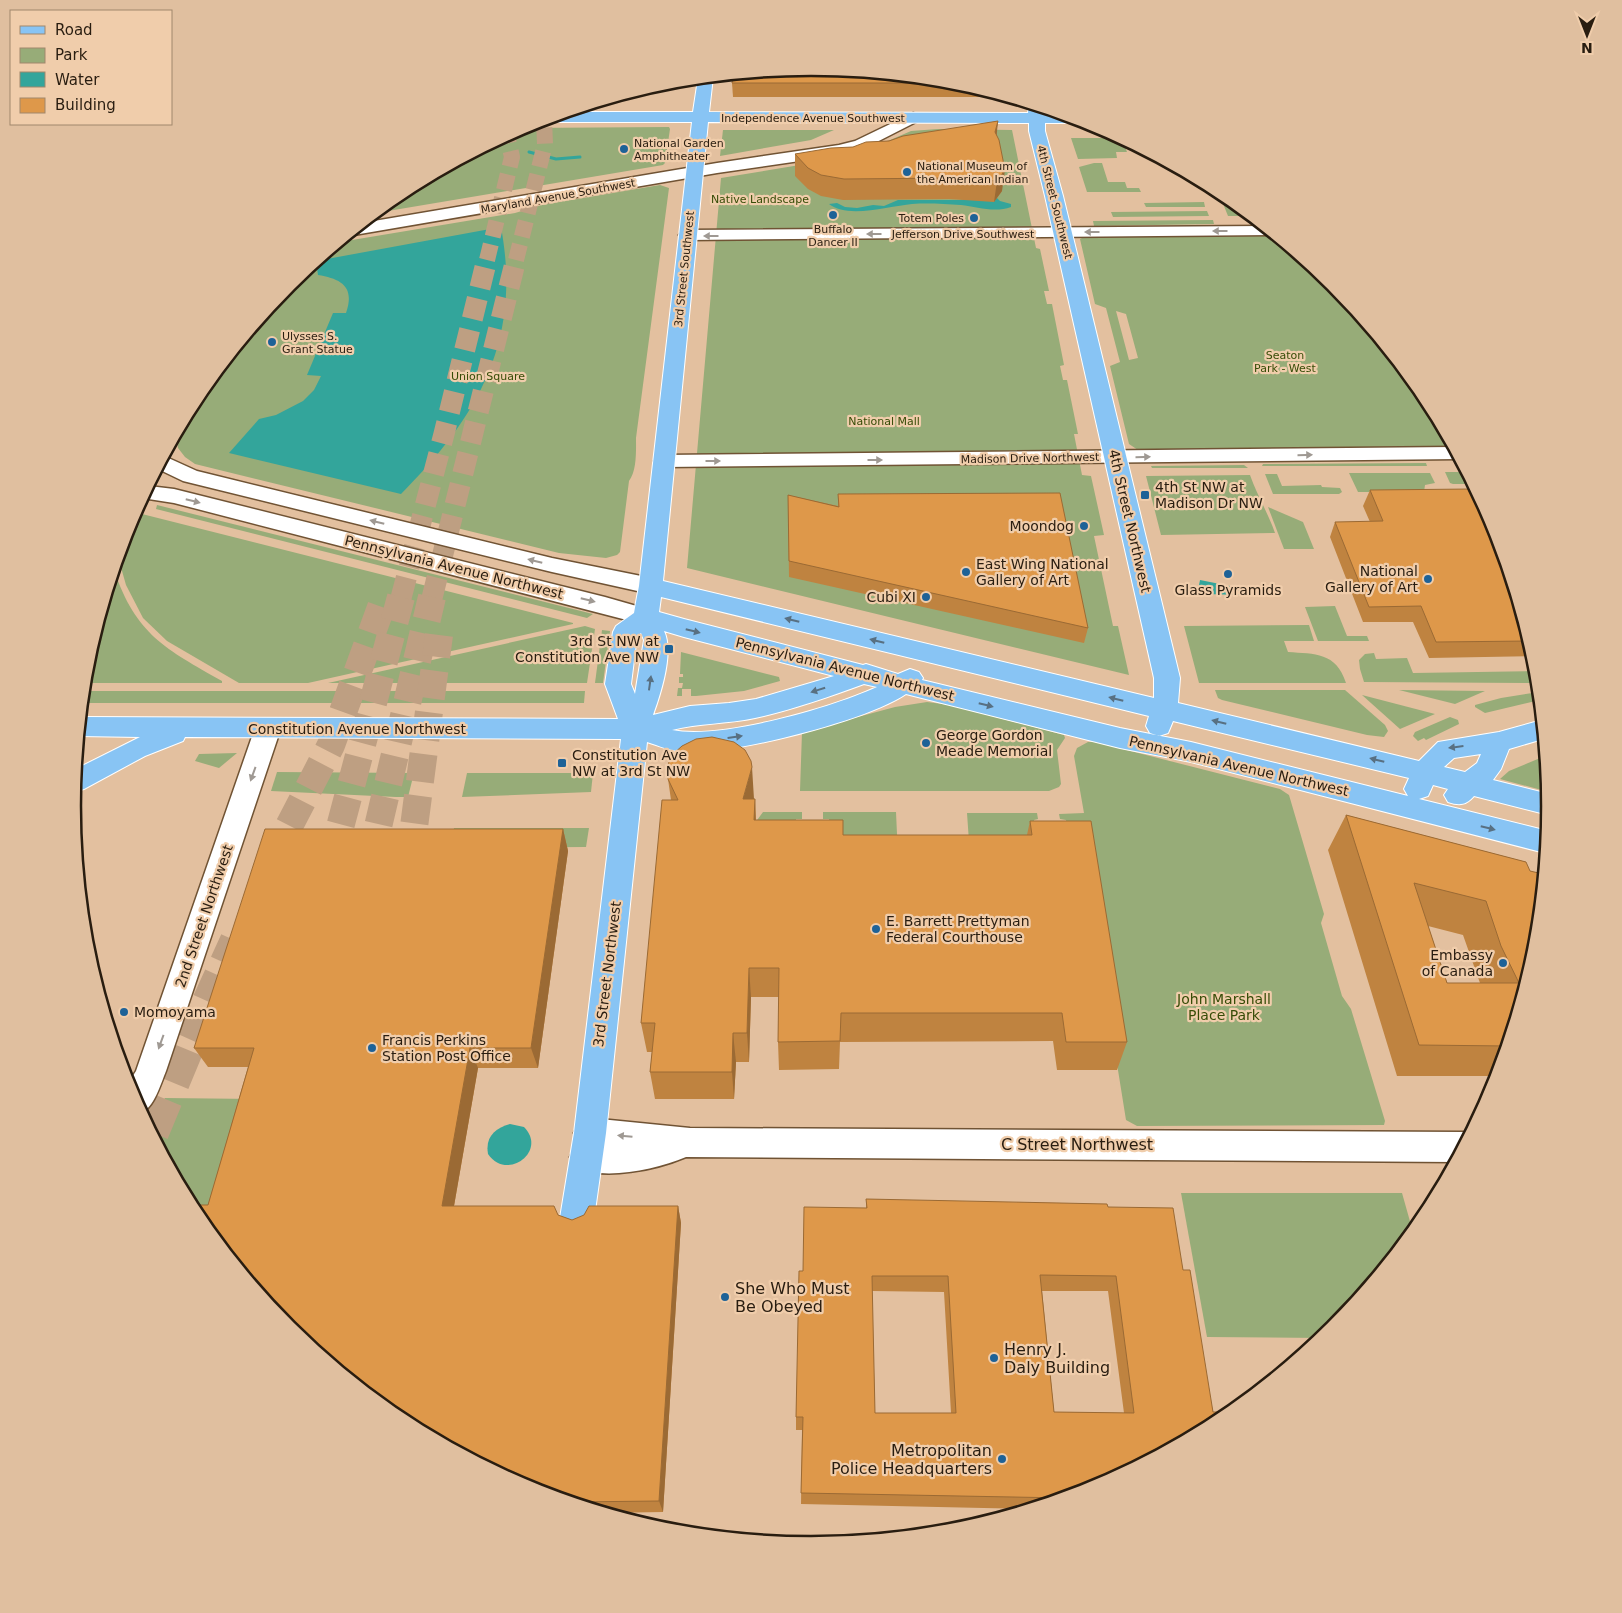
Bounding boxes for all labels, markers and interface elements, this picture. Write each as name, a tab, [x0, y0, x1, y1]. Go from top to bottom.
legend	[10, 10, 172, 125]
north arrow	[1562, 10, 1612, 60]
text: Road	[55, 21, 93, 39]
text: N	[1581, 40, 1593, 56]
text: Park	[55, 46, 88, 64]
text: Water	[55, 71, 100, 89]
text: Building	[55, 96, 116, 114]
street label: Independence Avenue Southwest	[721, 112, 906, 125]
place label: National Garden Amphitheater	[634, 137, 724, 163]
marker: National Garden Amphitheater	[618, 143, 630, 155]
street label: 4th Street Southwest	[1034, 144, 1075, 261]
place label: National Museum of the American Indian	[917, 160, 1028, 186]
marker: National Museum of the American Indian	[901, 166, 913, 178]
street label: Maryland Avenue Southwest	[480, 176, 637, 216]
park label: Native Landscape	[711, 193, 809, 206]
marker: Buffalo Dancer II	[827, 209, 839, 221]
street label: 3rd Street Southwest	[672, 210, 697, 328]
place label: Totem Poles	[898, 212, 964, 225]
marker: Totem Poles	[968, 212, 980, 224]
place label: Buffalo Dancer II	[808, 223, 858, 249]
street label: Jefferson Drive Southwest	[891, 228, 1035, 241]
one-way arrow	[1083, 228, 1099, 236]
one-way arrow	[1212, 228, 1228, 236]
one-way arrow	[866, 230, 882, 238]
one-way arrow	[703, 232, 719, 240]
place label: Ulysses S. Grant Statue	[282, 330, 353, 356]
marker: Ulysses S. Grant Statue	[266, 336, 278, 348]
park label: Seaton Park - West	[1254, 349, 1317, 375]
park label: Union Square	[451, 370, 525, 383]
park label: National Mall	[848, 415, 920, 428]
street label: 4th Street Northwest	[1106, 448, 1154, 595]
street label: Madison Drive Northwest	[961, 451, 1100, 466]
one-way arrow	[1297, 451, 1313, 459]
one-way arrow	[1135, 453, 1151, 461]
one-way arrow	[867, 456, 883, 464]
one-way arrow	[705, 457, 721, 465]
place label: 4th St NW at Madison Dr NW	[1155, 479, 1263, 511]
marker: 4th St NW at Madison Dr NW	[1139, 489, 1151, 501]
one-way arrow	[186, 497, 201, 505]
one-way arrow	[369, 518, 384, 526]
place label: Moondog	[1010, 518, 1074, 534]
marker: Moondog	[1078, 520, 1090, 532]
street label: Pennsylvania Avenue Northwest	[343, 532, 566, 602]
place label: East Wing National Gallery of Art	[976, 556, 1109, 588]
one-way arrow	[527, 557, 542, 565]
place label: National Gallery of Art	[1325, 563, 1419, 595]
marker: East Wing National Gallery of Art	[960, 566, 972, 578]
marker: Glass Pyramids	[1222, 568, 1234, 580]
marker: National Gallery of Art	[1422, 573, 1434, 585]
place label: Glass Pyramids	[1174, 582, 1282, 598]
place label: Cubi XI	[866, 589, 916, 605]
marker: Cubi XI	[920, 591, 932, 603]
one-way arrow	[581, 596, 596, 604]
one-way arrow	[785, 616, 800, 624]
one-way arrow	[685, 627, 700, 635]
place label: 3rd St NW at Constitution Ave NW	[515, 633, 660, 665]
street label: Pennsylvania Avenue Northwest	[734, 634, 957, 704]
one-way arrow	[869, 637, 884, 645]
marker: 3rd St NW at Constitution Ave NW	[663, 643, 675, 655]
one-way arrow	[646, 674, 654, 690]
one-way arrow	[810, 687, 825, 695]
one-way arrow	[1109, 695, 1124, 703]
one-way arrow	[978, 701, 993, 709]
one-way arrow	[1211, 717, 1226, 725]
street label: Constitution Avenue Northwest	[248, 721, 467, 737]
place label: George Gordon Meade Memorial	[936, 727, 1052, 759]
one-way arrow	[727, 733, 743, 741]
street label: Pennsylvania Avenue Northwest	[1128, 733, 1351, 799]
marker: George Gordon Meade Memorial	[920, 737, 932, 749]
one-way arrow	[1448, 743, 1464, 751]
place label: Constitution Ave NW at 3rd St NW	[572, 747, 690, 779]
one-way arrow	[1369, 756, 1384, 764]
marker: Constitution Ave NW at 3rd St NW	[556, 757, 568, 769]
one-way arrow	[249, 767, 256, 782]
one-way arrow	[1481, 824, 1496, 832]
street label: 2nd Street Northwest	[172, 842, 236, 990]
street label: 3rd Street Northwest	[590, 900, 624, 1048]
place label: E. Barrett Prettyman Federal Courthouse	[886, 913, 1030, 945]
marker: E. Barrett Prettyman Federal Courthouse	[870, 923, 882, 935]
place label: Embassy of Canada	[1422, 947, 1493, 979]
marker: Embassy of Canada	[1497, 957, 1509, 969]
park label: John Marshall Place Park	[1176, 991, 1271, 1023]
place label: Momoyama	[134, 1004, 216, 1020]
marker: Momoyama	[118, 1006, 130, 1018]
place label: Francis Perkins Station Post Office	[382, 1032, 511, 1064]
one-way arrow	[157, 1034, 164, 1049]
marker: Francis Perkins Station Post Office	[366, 1042, 378, 1054]
one-way arrow	[616, 1132, 632, 1140]
street label: C Street Northwest	[1001, 1135, 1153, 1154]
place label: She Who Must Be Obeyed	[735, 1279, 850, 1316]
marker: She Who Must Be Obeyed	[719, 1291, 731, 1303]
place label: Henry J. Daly Building	[1004, 1340, 1110, 1377]
marker: Henry J. Daly Building	[988, 1352, 1000, 1364]
place label: Metropolitan Police Headquarters	[831, 1441, 992, 1478]
marker: Metropolitan Police Headquarters	[996, 1453, 1008, 1465]

